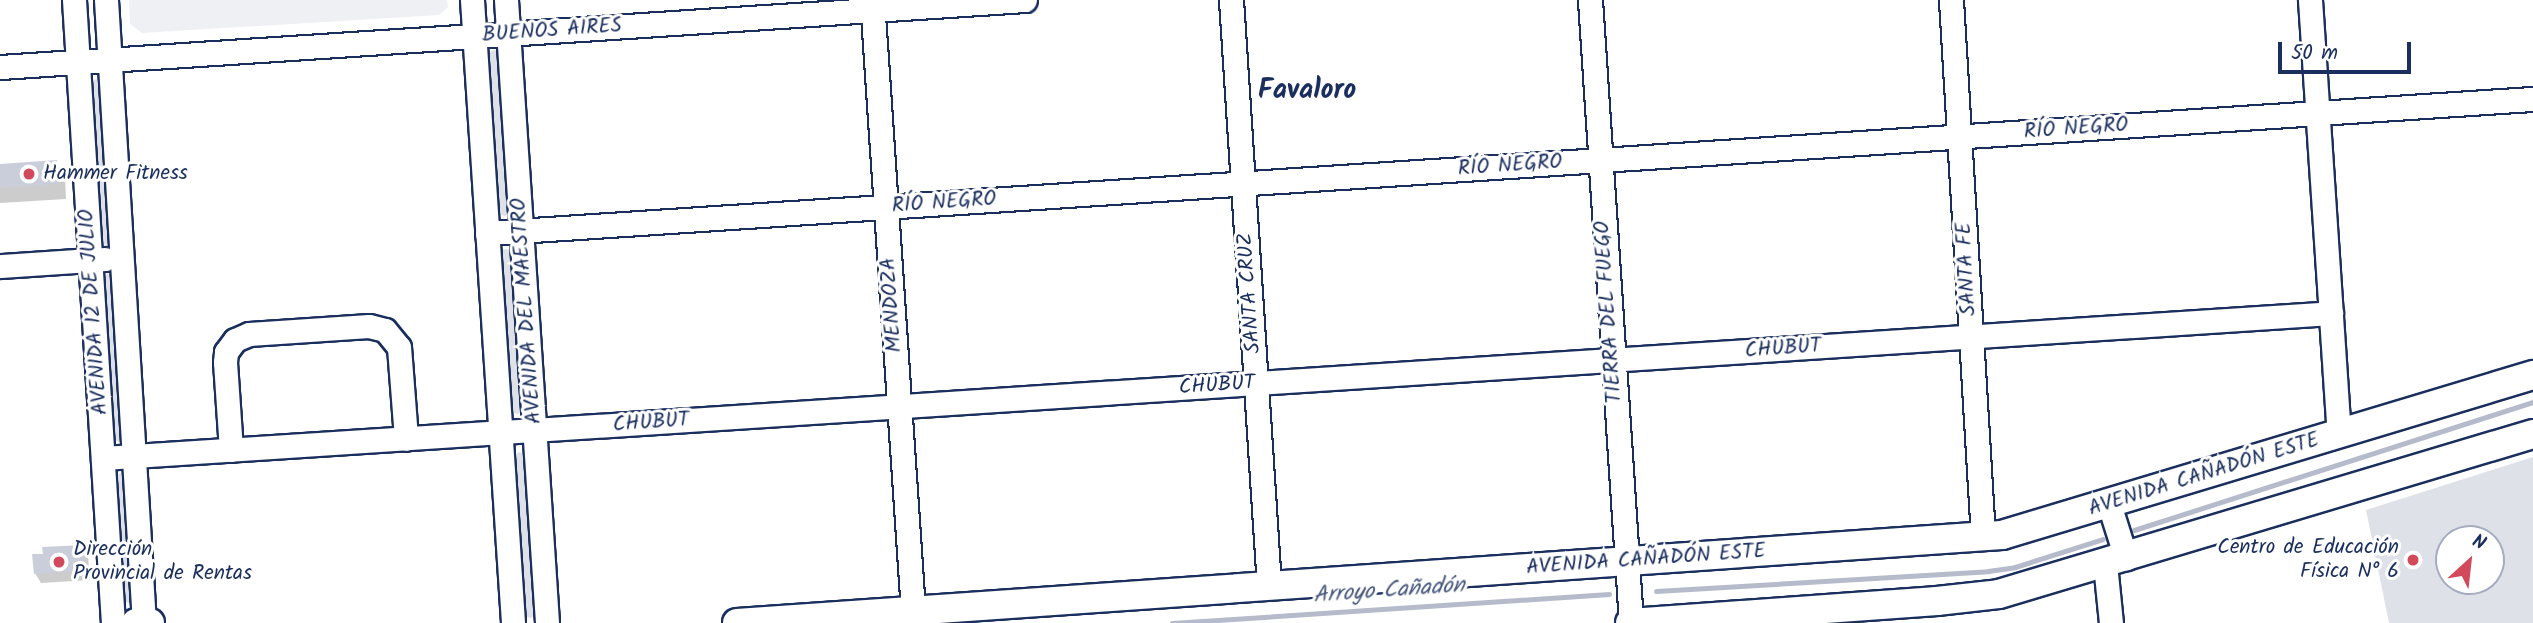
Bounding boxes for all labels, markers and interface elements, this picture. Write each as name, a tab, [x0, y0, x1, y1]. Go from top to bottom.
street label: BUENOS AIRES	[481, 14, 623, 48]
scale bar	[2281, 28, 2414, 72]
text: 50 m	[2291, 37, 2338, 70]
district label: Favaloro	[1258, 74, 1356, 108]
street label: RÍO NEGRO	[2023, 113, 2129, 145]
street label: RÍO NEGRO	[1457, 150, 1563, 182]
place label: Hammer Fitness	[43, 161, 188, 187]
marker: Hammer Fitness	[21, 166, 37, 182]
street label: RÍO NEGRO	[891, 187, 997, 219]
street label: AVENIDA DEL MAESTRO	[507, 197, 547, 425]
street label: AVENIDA 12 DE JULIO	[74, 208, 114, 416]
street label: TIERRA DEL FUEGO	[1590, 220, 1628, 404]
street label: SANTA FE	[1952, 221, 1982, 317]
street label: SANTA CRUZ	[1233, 232, 1267, 354]
street label: MENDOZA	[876, 257, 908, 353]
street label: CHUBUT	[1744, 334, 1822, 364]
street label: CHUBUT	[1178, 371, 1256, 401]
street label: CHUBUT	[612, 408, 690, 438]
street label: AVENIDA CAÑADÓN ESTE	[2086, 428, 2322, 522]
north arrow	[2435, 525, 2505, 595]
text: N	[2466, 527, 2491, 559]
place label: Centro de Educación Física N° 6	[2217, 535, 2399, 585]
place label: Dirección Provincial de Rentas	[73, 537, 252, 587]
street label: AVENIDA CAÑADÓN ESTE	[1525, 539, 1767, 581]
marker: Centro de Educación Física N° 6	[2405, 552, 2421, 568]
marker: Dirección Provincial de Rentas	[51, 554, 67, 570]
water label: Arroyo Cañadón	[1312, 572, 1466, 610]

